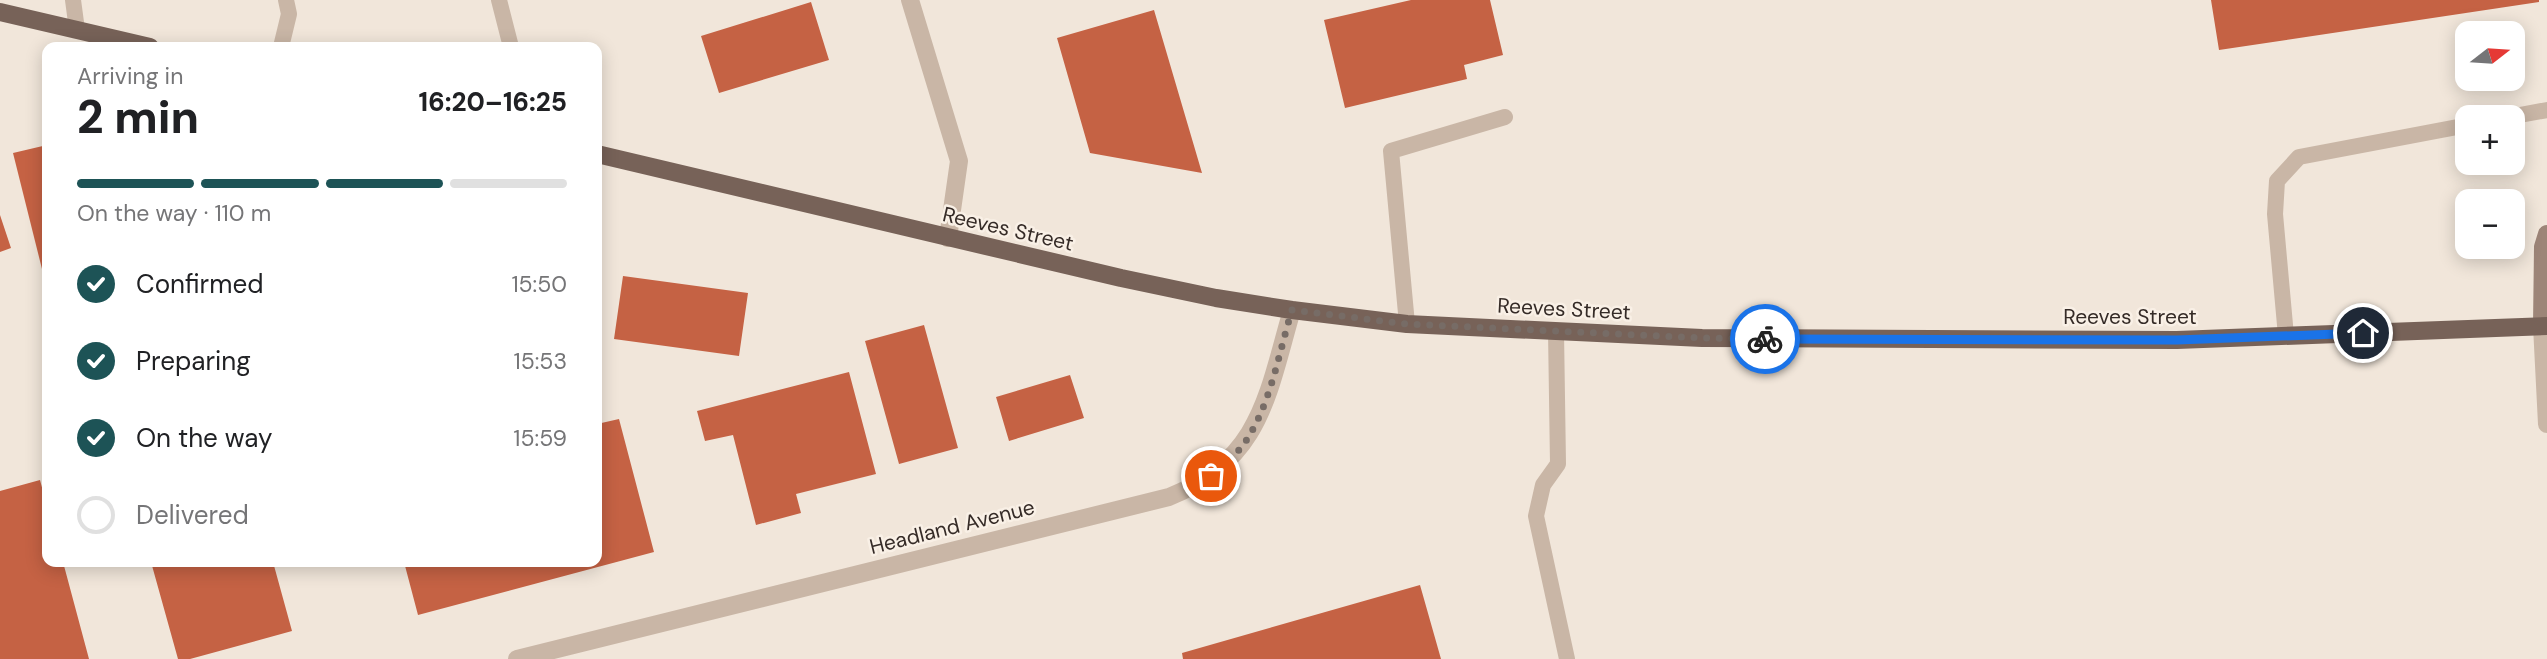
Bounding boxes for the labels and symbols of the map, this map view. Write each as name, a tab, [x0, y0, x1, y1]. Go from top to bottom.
north arrow	[2455, 21, 2525, 91]
street label: Reeves Street	[940, 200, 1076, 258]
street label: Reeves Street	[1497, 292, 1631, 326]
street label: Reeves Street	[2063, 303, 2197, 331]
pin	[2333, 303, 2393, 363]
courier	[1730, 304, 1800, 374]
pin	[1181, 446, 1241, 506]
street label: Headland Avenue	[867, 493, 1037, 561]

